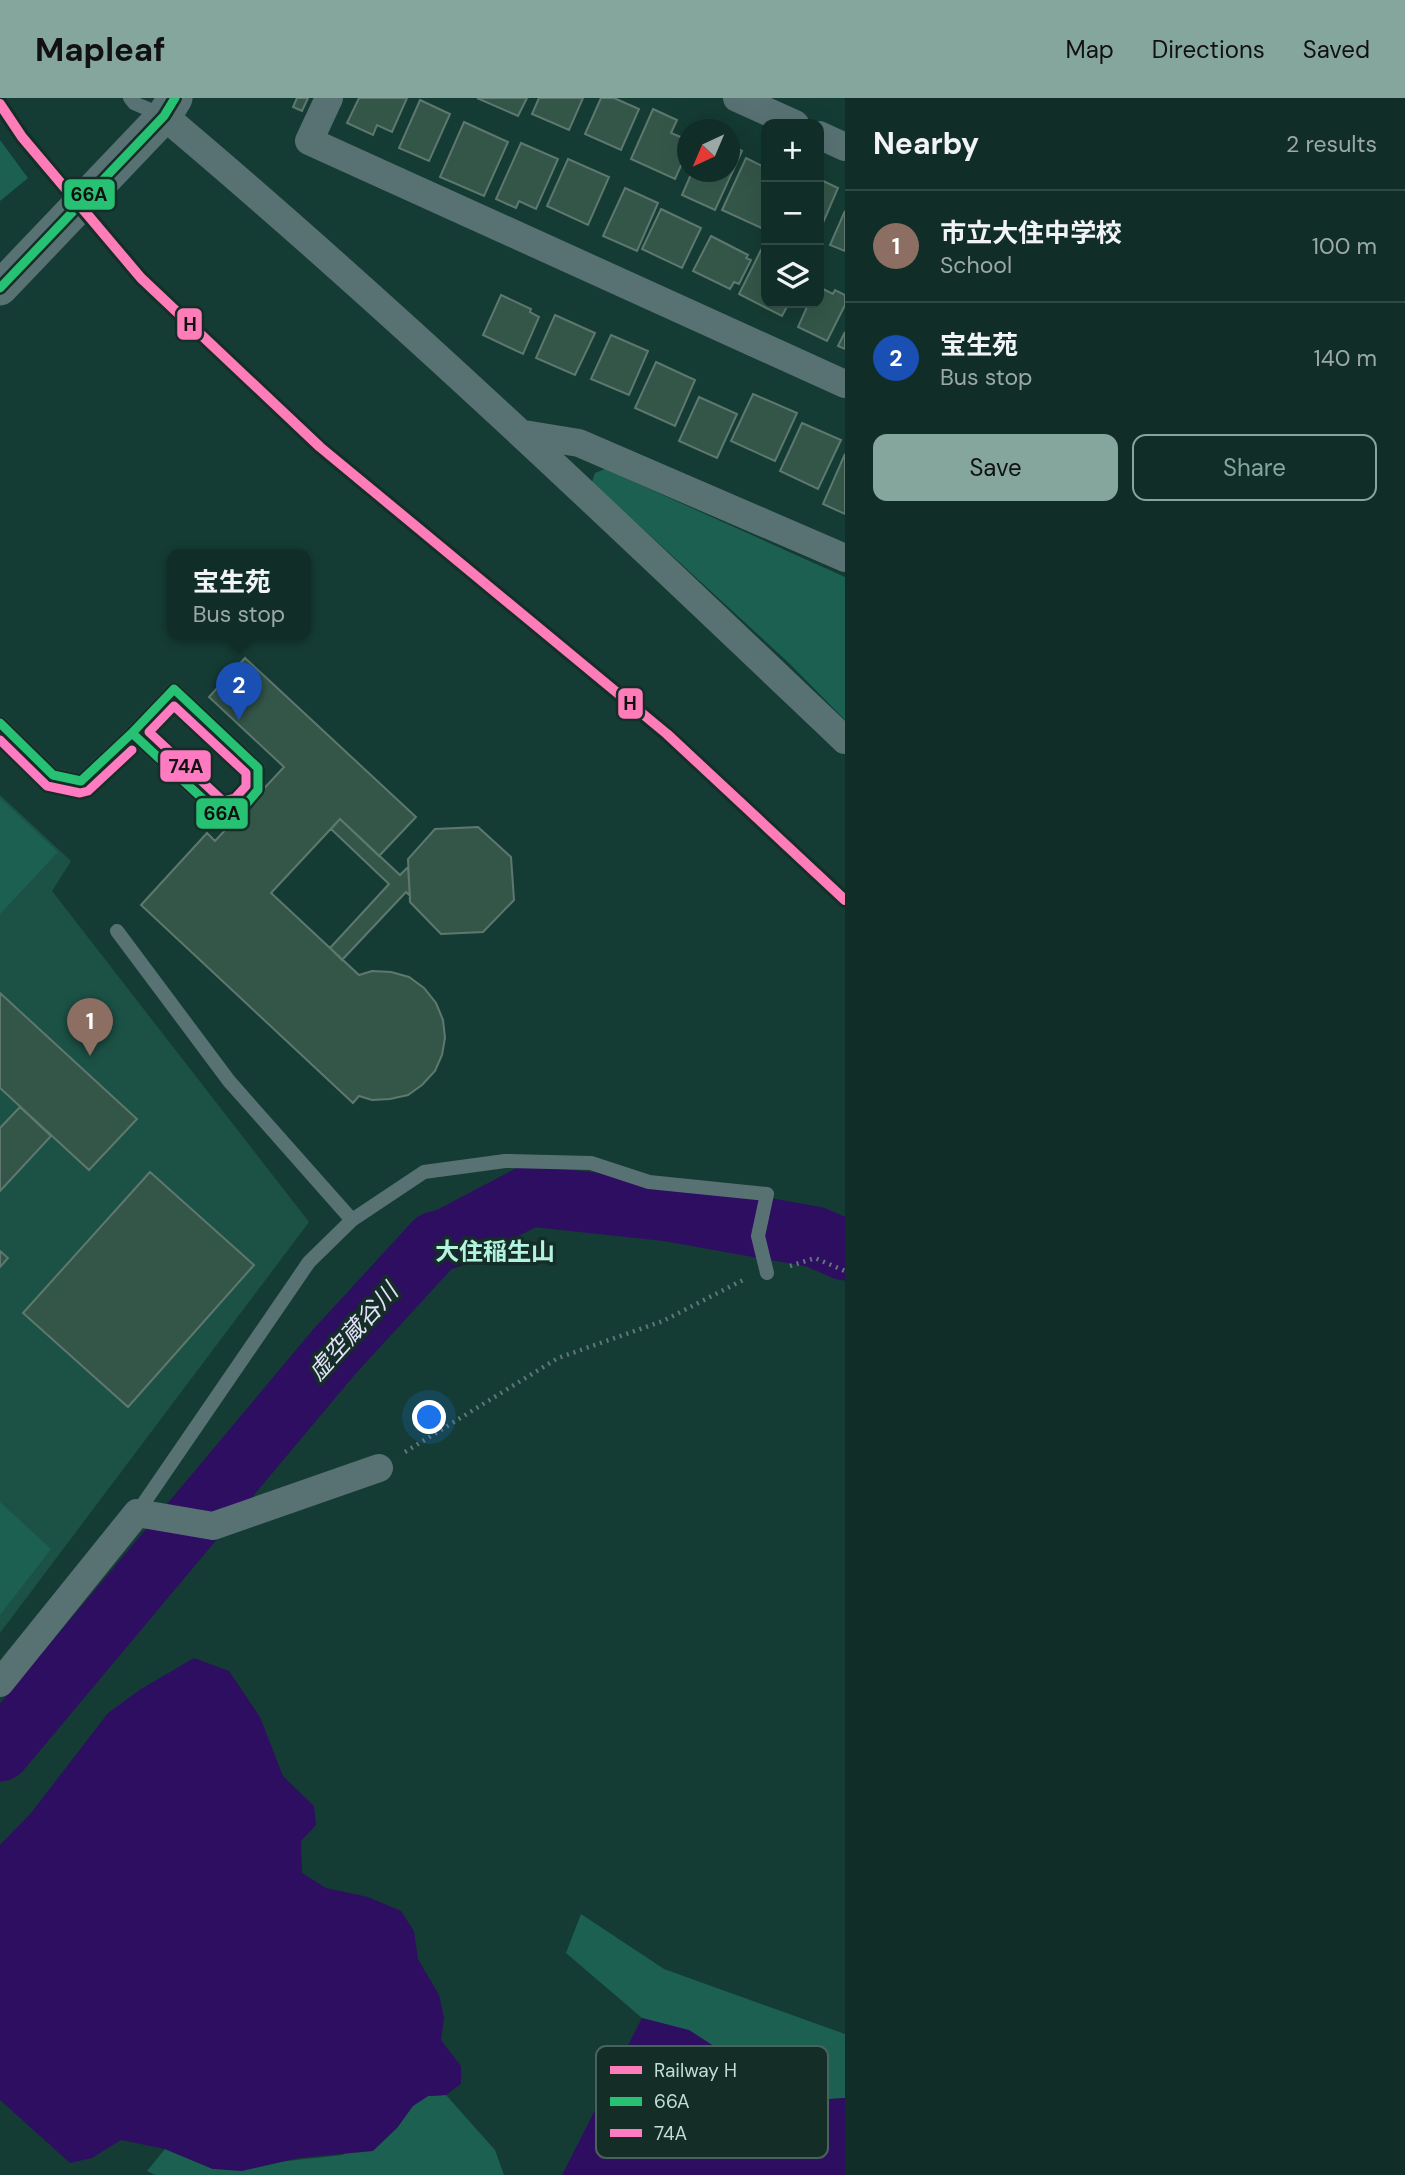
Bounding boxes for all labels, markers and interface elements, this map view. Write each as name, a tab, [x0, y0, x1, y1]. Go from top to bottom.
text: Mapleaf	[35, 28, 165, 71]
text: Map	[1066, 34, 1114, 65]
text: Directions	[1152, 34, 1265, 65]
text: Saved	[1303, 34, 1370, 65]
north arrow	[677, 119, 740, 182]
map controls	[761, 119, 824, 308]
button: +	[761, 119, 824, 182]
text: Nearby	[873, 124, 979, 163]
text: 2 results	[1286, 129, 1377, 159]
line badge: 66A	[63, 178, 116, 211]
text: 66A	[71, 182, 108, 207]
button: −	[761, 182, 824, 245]
text: 市立大住中学校	[940, 216, 1122, 250]
text: 1	[892, 231, 900, 261]
text: 100 m	[1312, 231, 1377, 261]
button: layers	[761, 245, 824, 308]
text: School	[940, 250, 1012, 280]
line badge: H	[176, 307, 203, 341]
text: H	[183, 312, 197, 337]
text: 宝生苑	[940, 328, 1018, 362]
text: 2	[889, 343, 903, 373]
text: 140 m	[1314, 343, 1377, 373]
text: Bus stop	[940, 362, 1032, 392]
button: Save	[873, 434, 1118, 501]
button: Share	[1132, 434, 1377, 501]
popup	[167, 549, 311, 640]
text: 宝生苑	[193, 565, 271, 599]
text: Bus stop	[193, 599, 285, 629]
pin: 2	[216, 662, 262, 720]
line badge: H	[617, 687, 644, 720]
text: H	[623, 691, 637, 716]
line badge: 74A	[159, 749, 212, 783]
text: 74A	[168, 754, 204, 779]
line badge: 66A	[195, 797, 249, 830]
text: 66A	[204, 801, 241, 826]
pin: 1	[67, 998, 113, 1056]
district label: 大住稲生山	[435, 1236, 555, 1267]
water label: 虚空蔵谷川	[301, 1274, 406, 1387]
your location	[412, 1400, 446, 1434]
legend	[596, 2046, 828, 2158]
text: Railway H	[654, 2058, 737, 2083]
text: 66A	[654, 2089, 690, 2114]
text: 74A	[654, 2121, 688, 2146]

